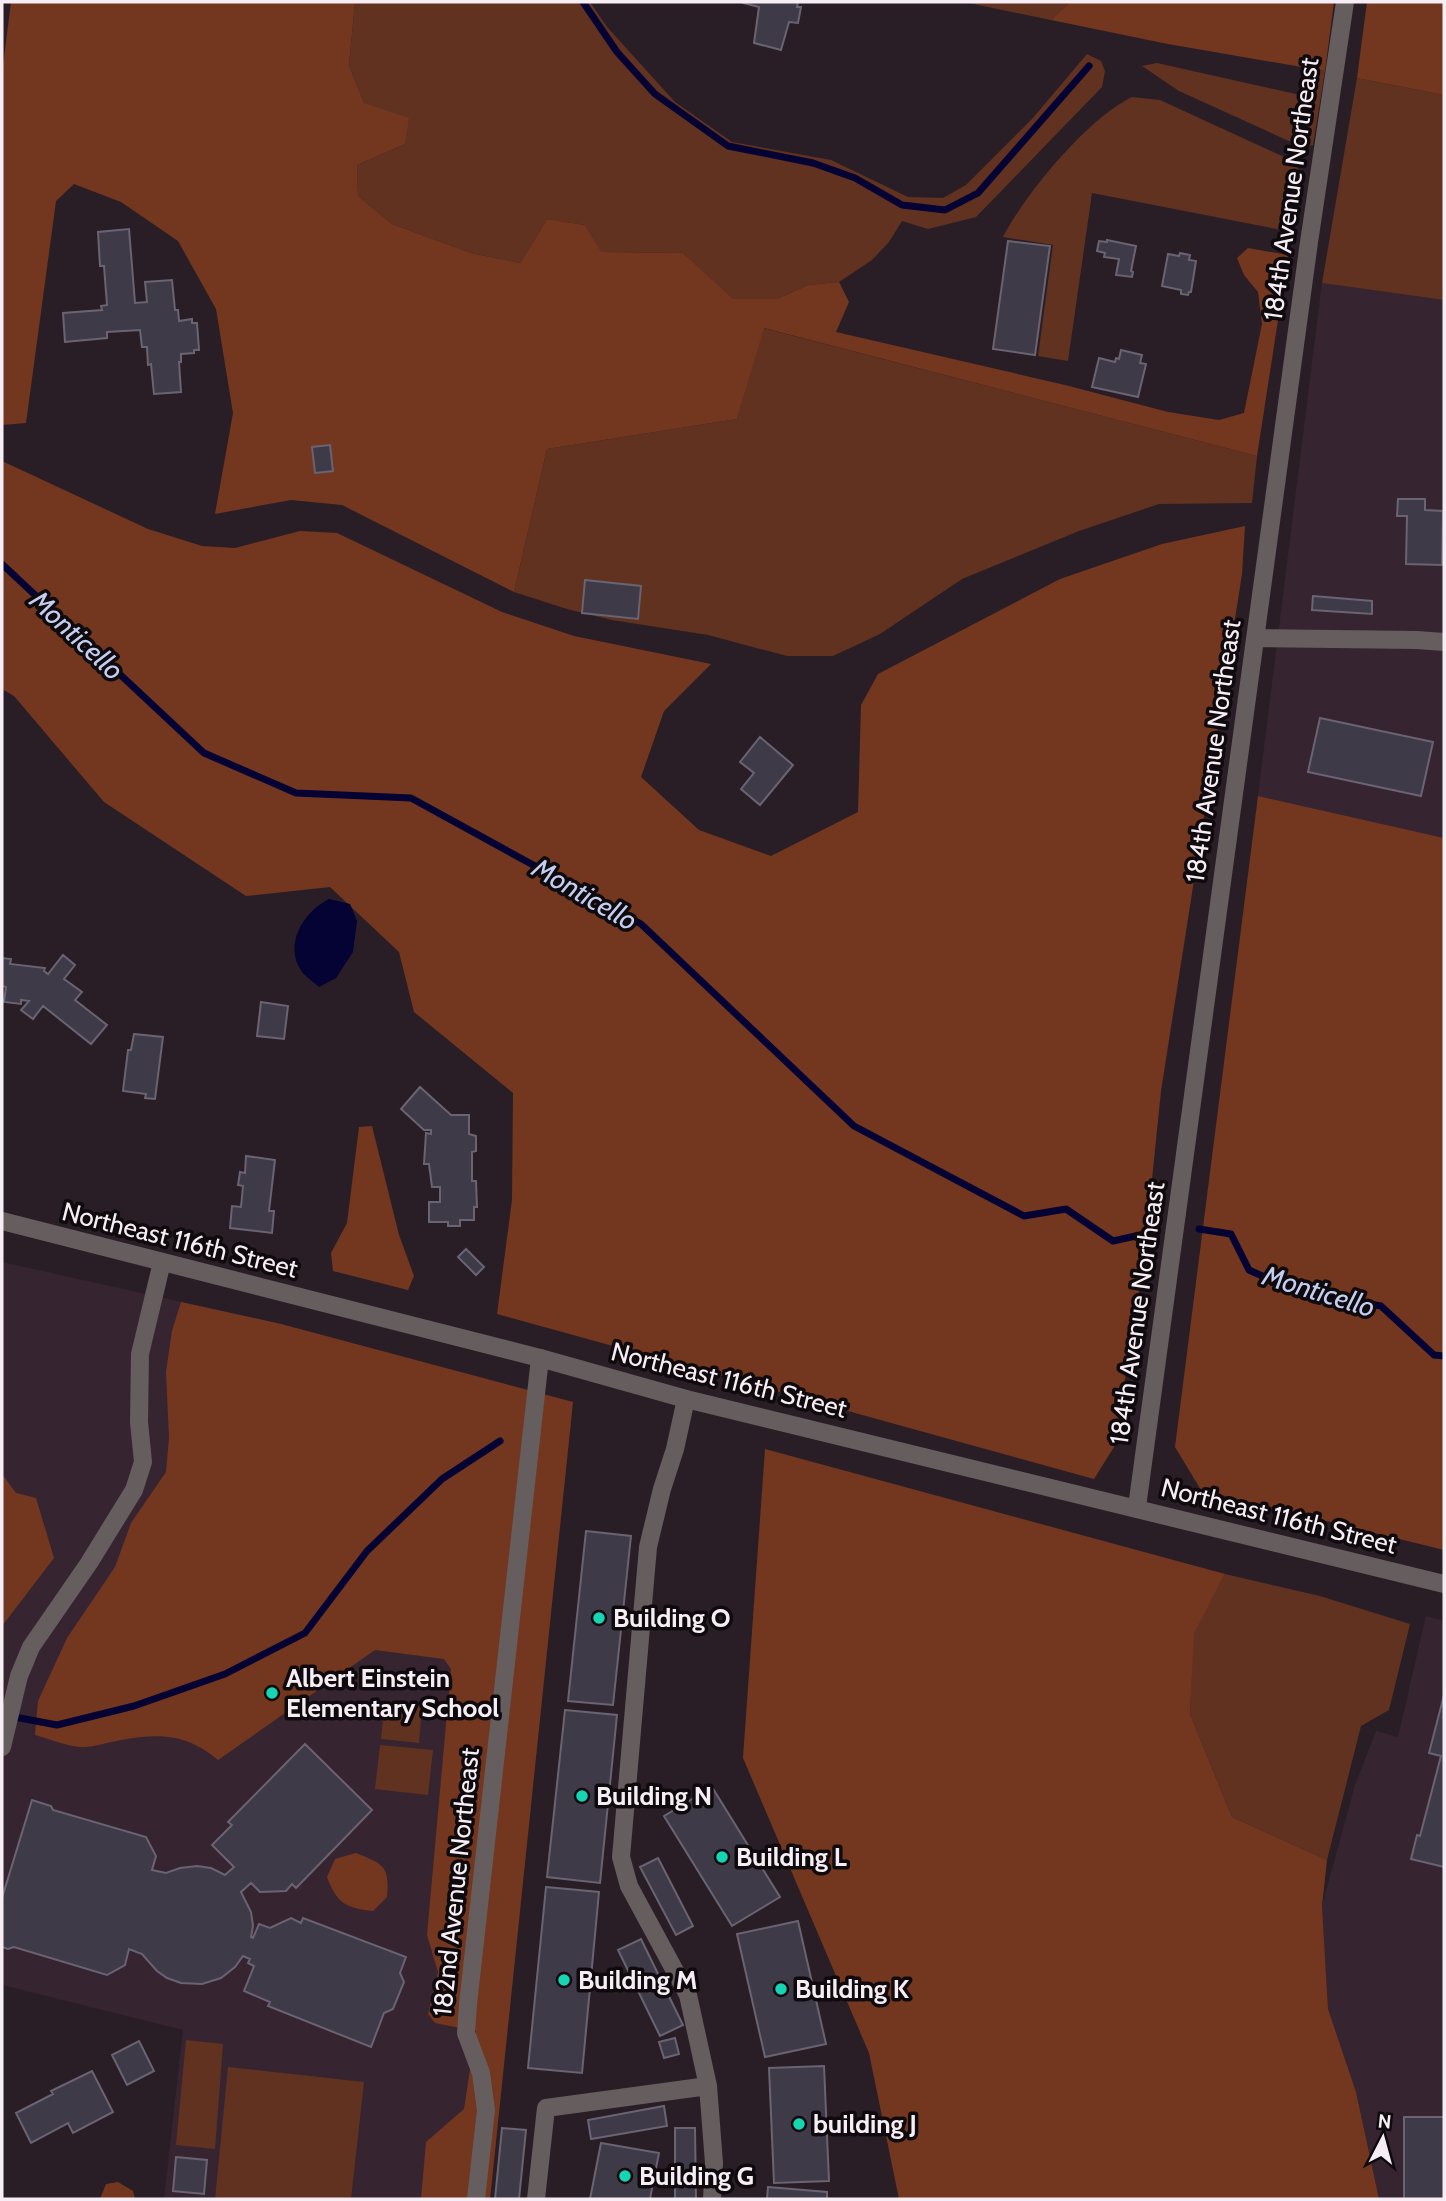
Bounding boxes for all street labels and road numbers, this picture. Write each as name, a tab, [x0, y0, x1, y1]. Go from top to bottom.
street label: 184th Avenue Northeast	[1257, 55, 1325, 322]
street label: 184th Avenue Northeast	[1179, 617, 1247, 884]
street label: 184th Avenue Northeast	[1103, 1179, 1171, 1446]
street label: Northeast 116th Street	[59, 1195, 301, 1285]
street label: Northeast 116th Street	[608, 1335, 850, 1425]
street label: Northeast 116th Street	[1158, 1471, 1400, 1561]
street label: 182nd Avenue Northeast	[426, 1746, 486, 2018]

